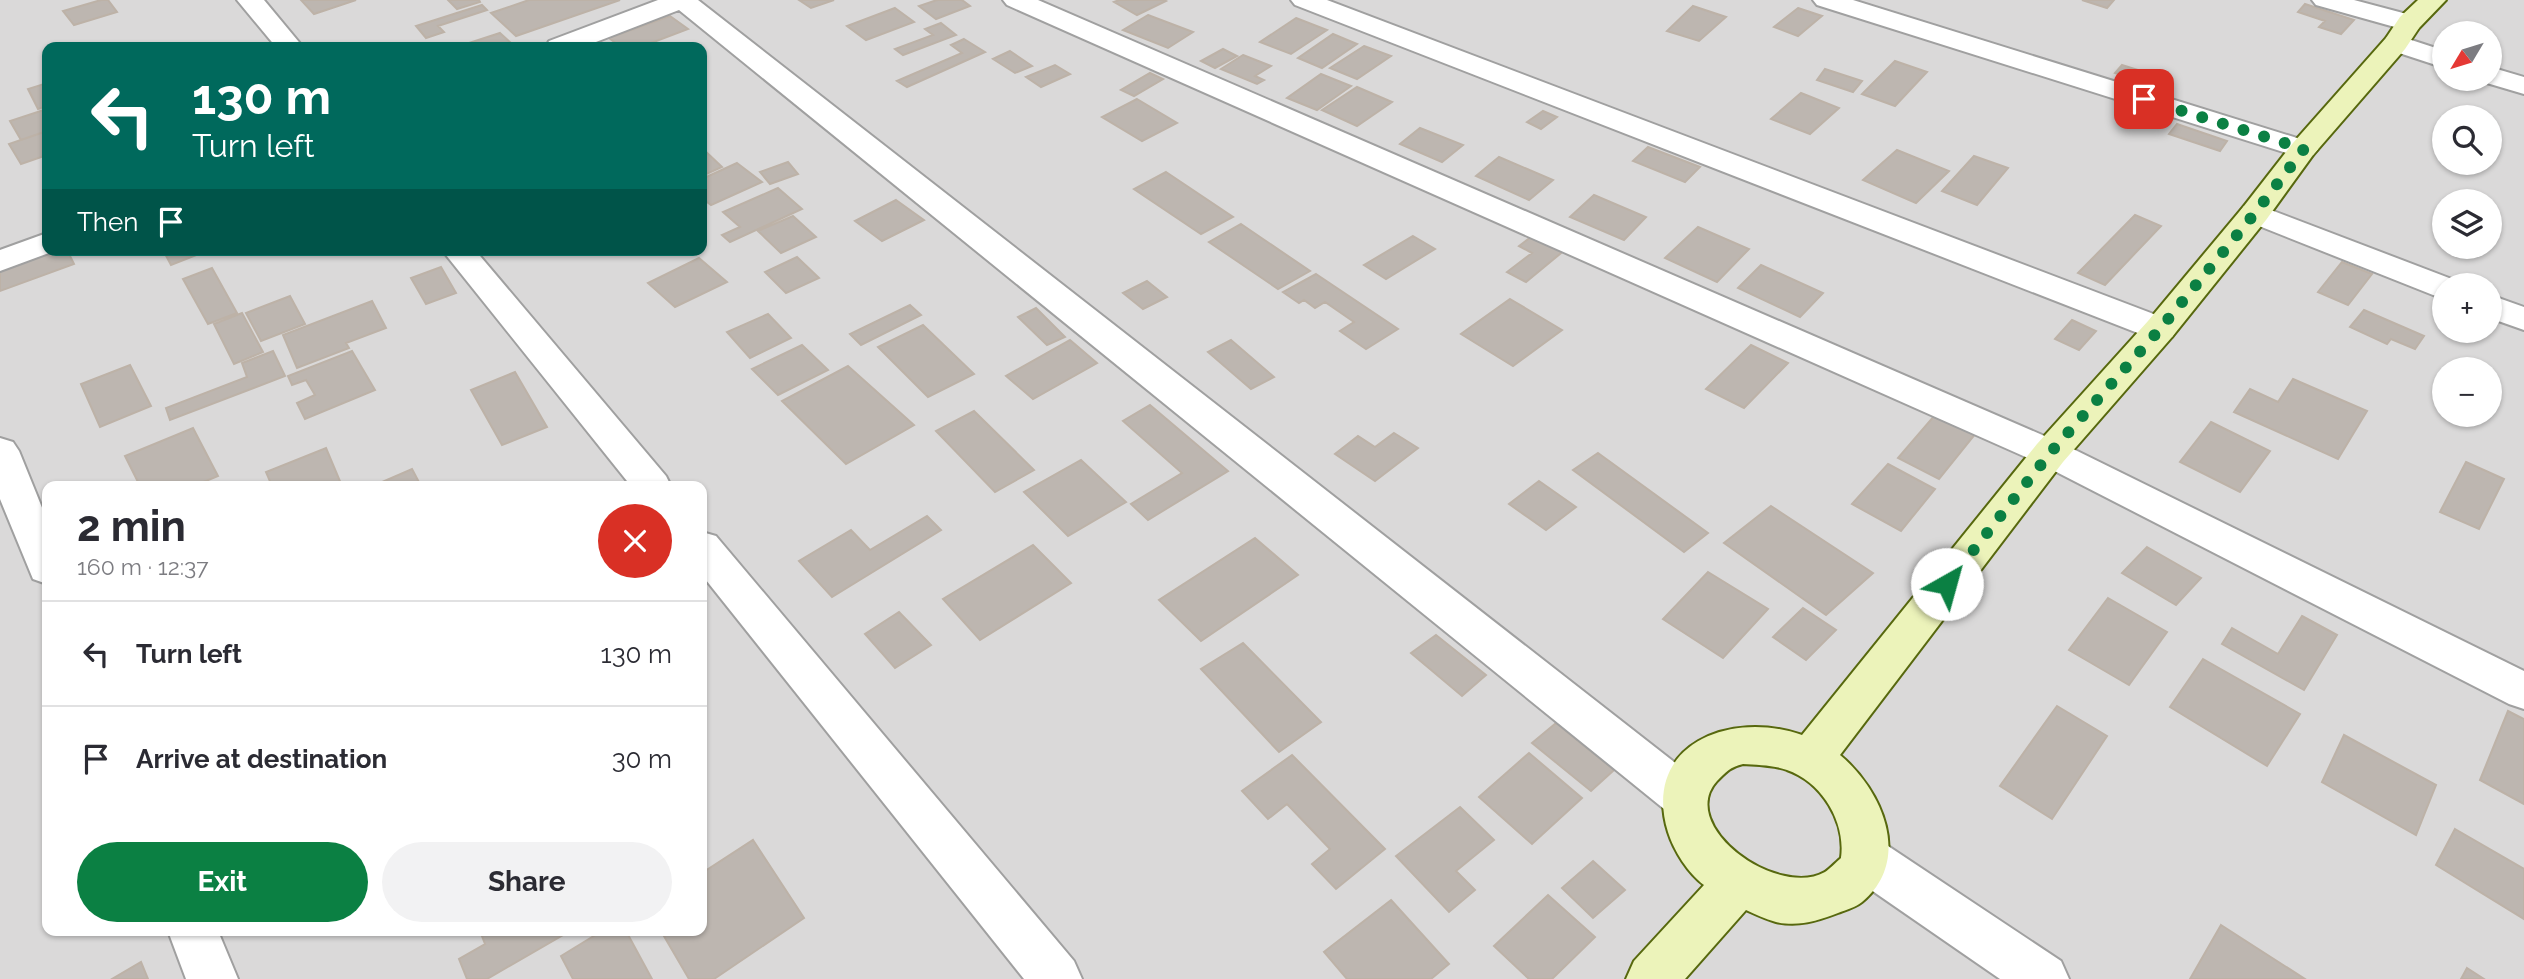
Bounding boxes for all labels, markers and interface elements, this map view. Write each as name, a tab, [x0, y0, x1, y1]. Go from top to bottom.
north arrow	[2432, 21, 2502, 91]
map controls	[2432, 21, 2502, 427]
text: 130 m	[192, 68, 331, 125]
pin	[2114, 69, 2174, 129]
icon: left	[77, 70, 168, 161]
icon: arrive	[2125, 80, 2163, 118]
button: search	[2432, 105, 2502, 175]
text: Turn left	[192, 127, 314, 164]
button: layers	[2432, 189, 2502, 259]
icon: arrive	[152, 203, 190, 241]
text: Then	[77, 207, 138, 237]
button: +	[2432, 273, 2502, 343]
button: −	[2432, 357, 2502, 427]
text: 2 min	[77, 502, 186, 551]
button: close	[598, 504, 672, 578]
position arrow	[1910, 547, 1984, 621]
text: 160 m · 12:37	[77, 553, 208, 580]
icon: left	[77, 635, 115, 673]
text: Turn left	[136, 639, 242, 669]
text: 130 m	[601, 639, 672, 669]
icon: arrive	[77, 740, 115, 778]
text: Arrive at destination	[136, 744, 387, 774]
text: 30 m	[612, 744, 672, 774]
button: Exit	[77, 842, 368, 922]
button: Share	[382, 842, 672, 922]

